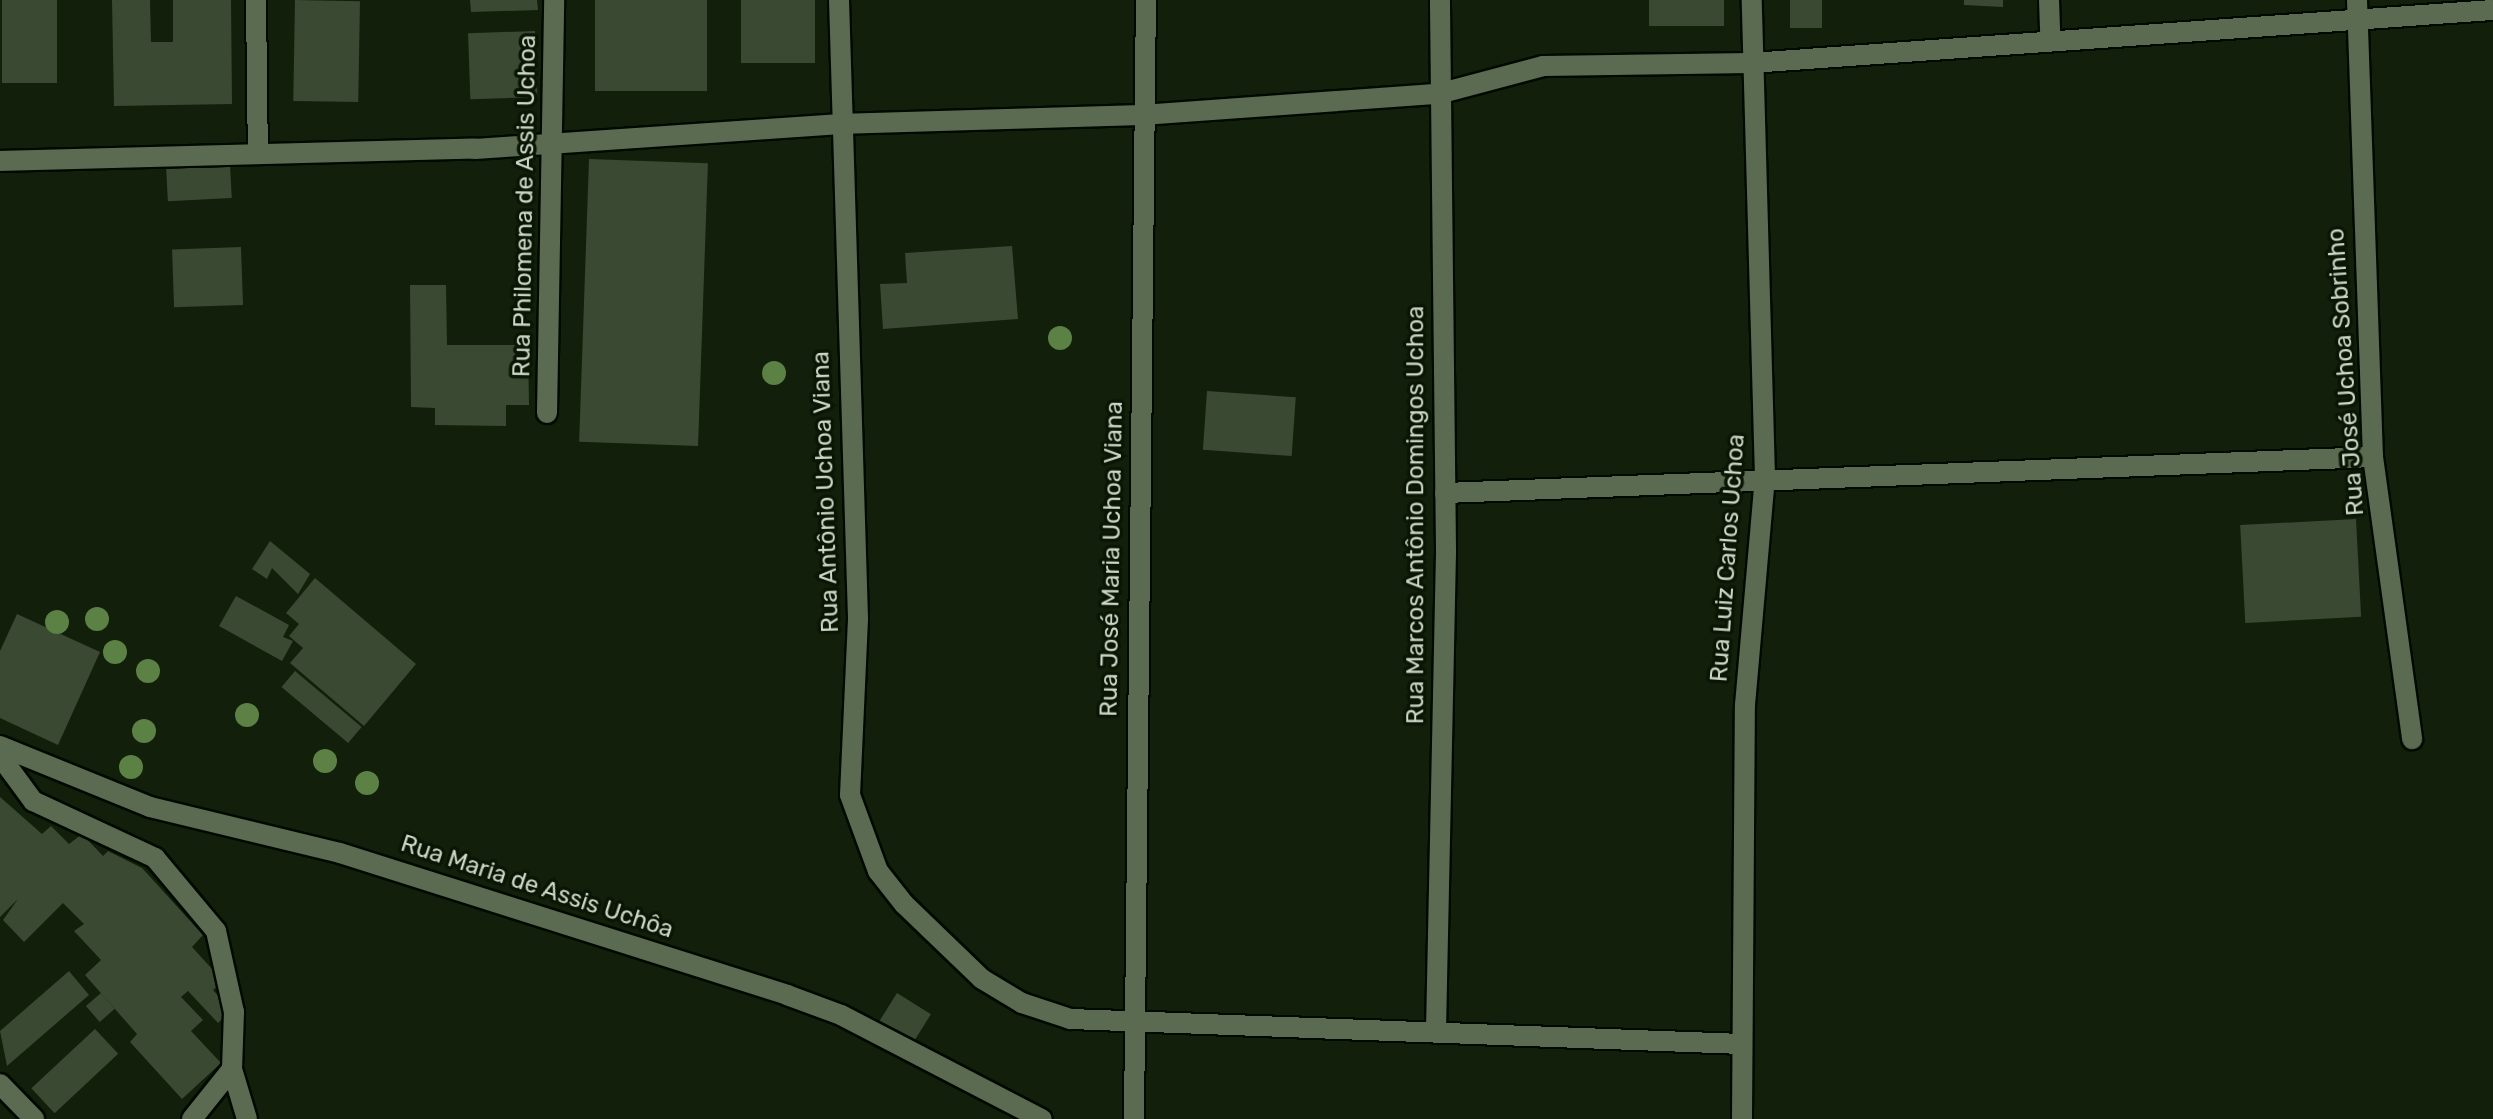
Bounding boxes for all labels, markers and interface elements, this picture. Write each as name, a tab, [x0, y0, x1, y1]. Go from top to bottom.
street label: Rua Philomena de Assis Uchoa	[508, 34, 542, 378]
street label: Rua José Uchoa Sobrinho	[2322, 227, 2370, 517]
street label: Rua Marcos Antônio Domingos Uchoa	[1402, 305, 1430, 725]
street label: Rua Antônio Uchoa Viana	[807, 350, 845, 634]
street label: Rua José Maria Uchoa Viana	[1095, 401, 1129, 717]
street label: Rua Luiz Carlos Uchoa	[1705, 433, 1751, 683]
street label: Rua Maria de Assis Uchôa	[397, 829, 677, 945]

